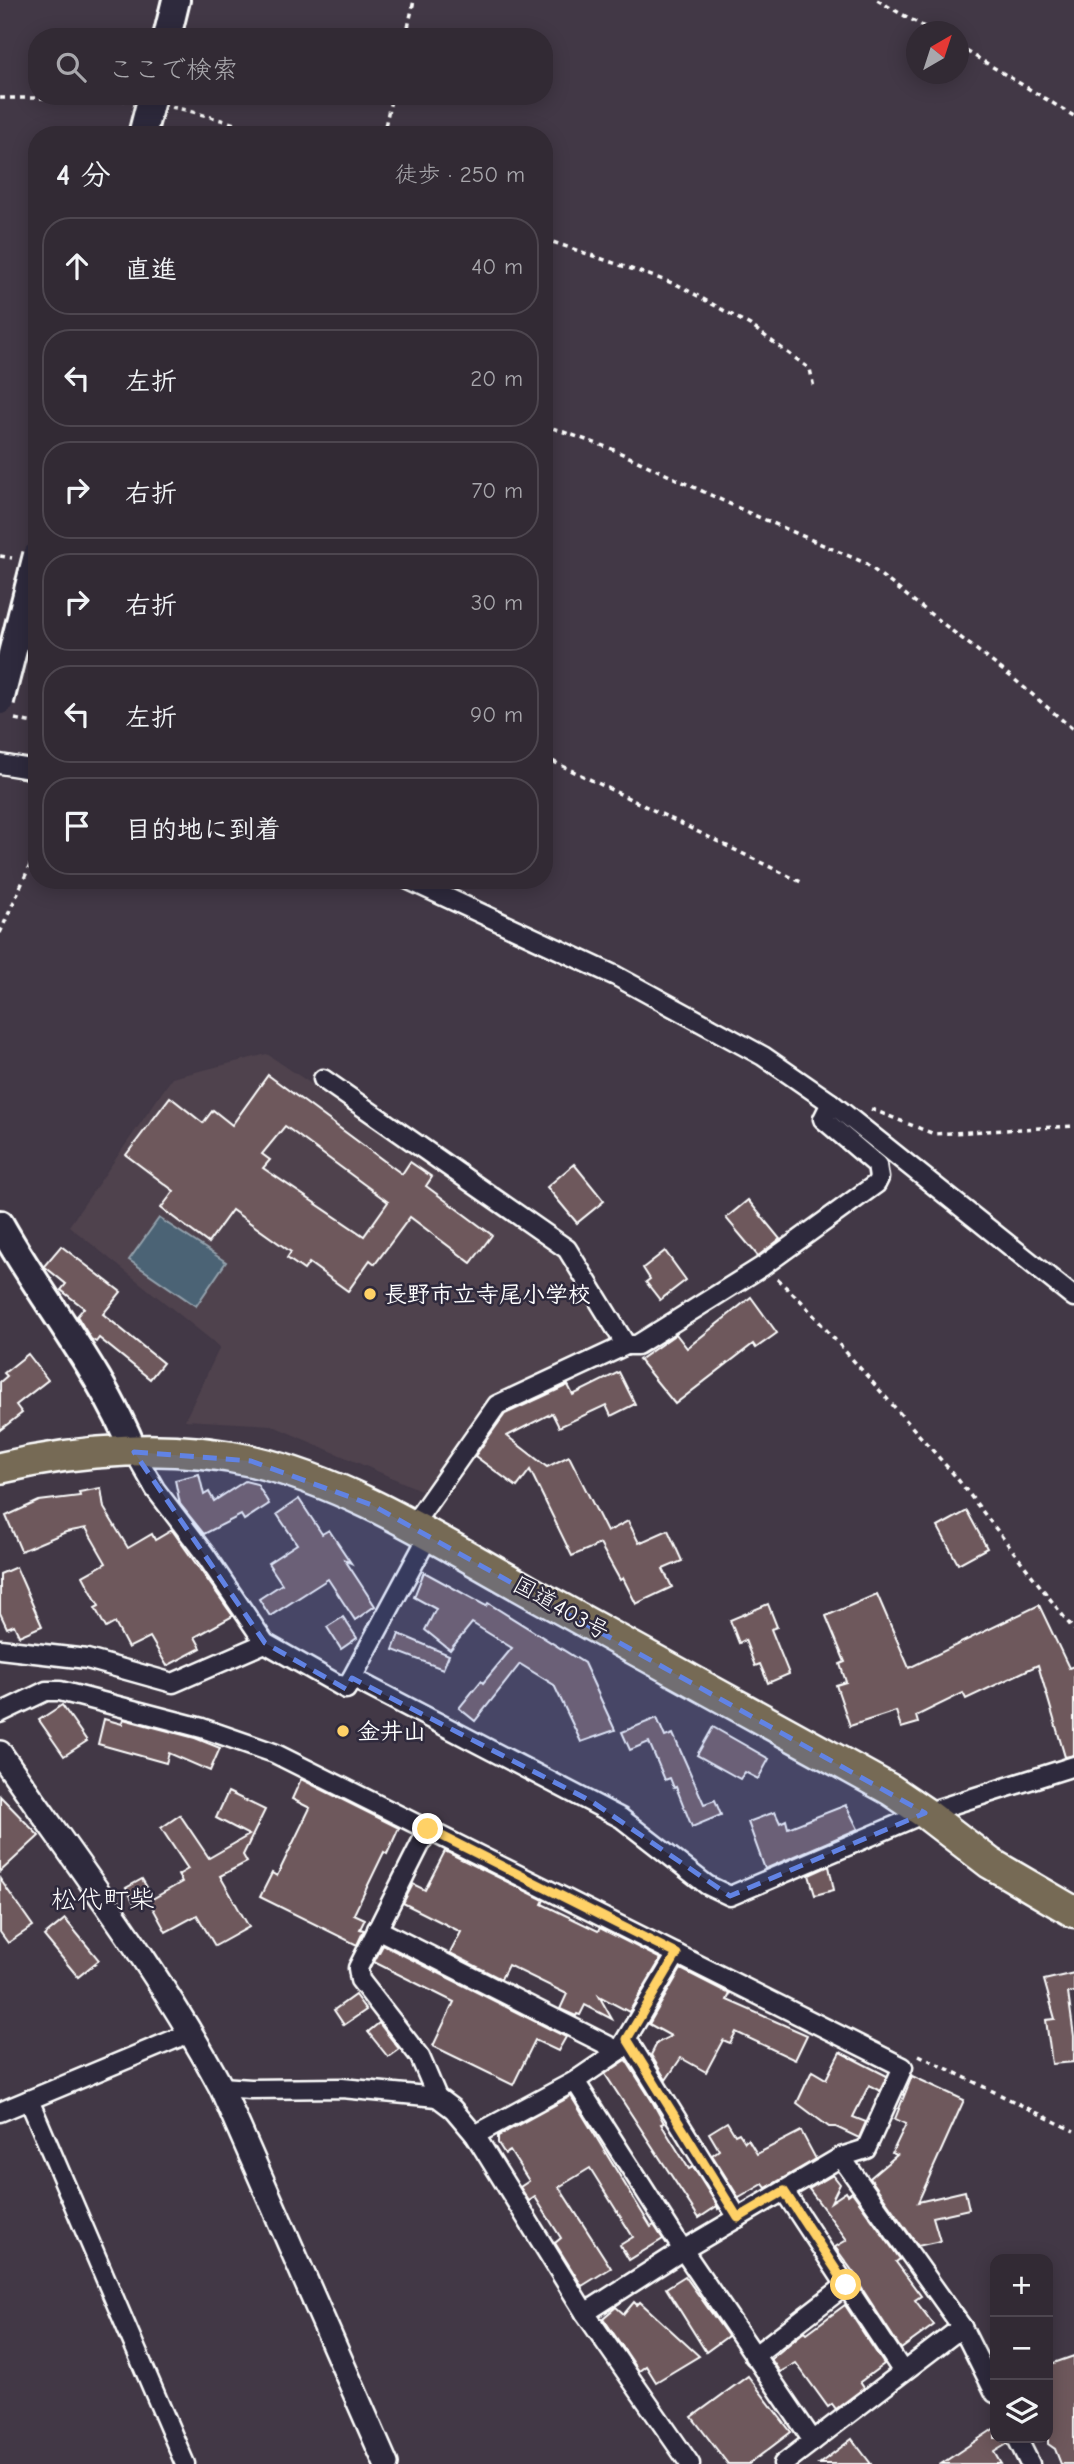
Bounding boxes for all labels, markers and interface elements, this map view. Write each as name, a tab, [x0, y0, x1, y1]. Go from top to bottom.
north arrow	[906, 21, 969, 84]
search box	[28, 28, 553, 105]
icon: search	[52, 48, 90, 86]
text: ここで検索	[108, 55, 238, 85]
text: 4 分	[56, 158, 111, 193]
text: 徒歩 · 250 m	[394, 161, 525, 188]
icon: ahead	[58, 247, 96, 285]
text: 40 m	[471, 253, 523, 280]
text: 直進	[125, 255, 177, 285]
icon: left	[58, 359, 96, 397]
text: 20 m	[470, 365, 523, 392]
text: 左折	[125, 367, 177, 397]
icon: right	[58, 471, 96, 509]
text: 70 m	[471, 477, 523, 504]
text: 右折	[125, 479, 177, 509]
icon: right	[58, 583, 96, 621]
text: 30 m	[471, 589, 523, 616]
text: 右折	[125, 591, 177, 621]
icon: left	[58, 695, 96, 733]
text: 90 m	[470, 701, 523, 728]
text: 左折	[125, 703, 177, 733]
icon: arrive	[58, 807, 96, 845]
text: 目的地に到着	[125, 815, 281, 845]
place label: 長野市立寺尾小学校	[384, 1281, 591, 1308]
marker: 長野市立寺尾小学校	[362, 1286, 378, 1302]
street label: 国道403号	[508, 1571, 614, 1645]
place label: 金井山	[357, 1718, 426, 1745]
marker: 金井山	[335, 1723, 351, 1739]
route end	[412, 1813, 443, 1844]
district label: 松代町柴	[51, 1885, 155, 1915]
map controls	[990, 2254, 1053, 2443]
button: +	[990, 2254, 1053, 2317]
route start	[830, 2269, 861, 2300]
button: −	[990, 2317, 1053, 2380]
button: layers	[990, 2380, 1053, 2443]

